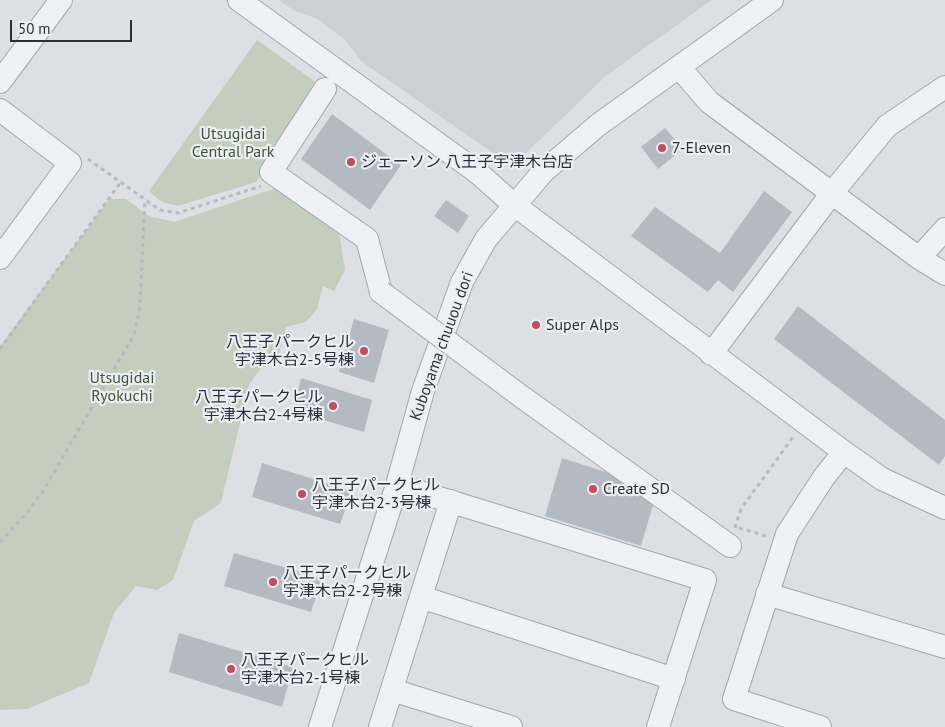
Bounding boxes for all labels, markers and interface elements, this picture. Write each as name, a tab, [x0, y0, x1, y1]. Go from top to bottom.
scale bar	[12, 10, 135, 42]
text: 50 m	[18, 19, 51, 38]
park label: Utsugidai Central Park	[192, 124, 274, 162]
place label: 7-Eleven	[672, 138, 731, 158]
marker: 7-Eleven	[656, 142, 668, 154]
place label: ジェーソン 八王子宇津木台店	[361, 152, 573, 172]
marker: ジェーソン 八王子宇津木台店	[345, 156, 357, 168]
street label: Kuboyama chuuou dori	[406, 269, 478, 423]
place label: Super Alps	[546, 315, 619, 335]
marker: Super Alps	[530, 319, 542, 331]
place label: 八王子パークヒル 宇津木台2-5号棟	[226, 332, 354, 370]
marker: 八王子パークヒル 宇津木台2-5号棟	[358, 345, 370, 357]
park label: Utsugidai Ryokuchi	[90, 368, 154, 406]
place label: 八王子パークヒル 宇津木台2-4号棟	[195, 387, 323, 425]
marker: 八王子パークヒル 宇津木台2-4号棟	[327, 400, 339, 412]
place label: 八王子パークヒル 宇津木台2-3号棟	[312, 475, 440, 513]
place label: Create SD	[603, 479, 670, 499]
marker: Create SD	[587, 483, 599, 495]
marker: 八王子パークヒル 宇津木台2-3号棟	[296, 488, 308, 500]
place label: 八王子パークヒル 宇津木台2-2号棟	[283, 563, 411, 601]
marker: 八王子パークヒル 宇津木台2-2号棟	[267, 576, 279, 588]
place label: 八王子パークヒル 宇津木台2-1号棟	[241, 650, 369, 688]
marker: 八王子パークヒル 宇津木台2-1号棟	[225, 663, 237, 675]

